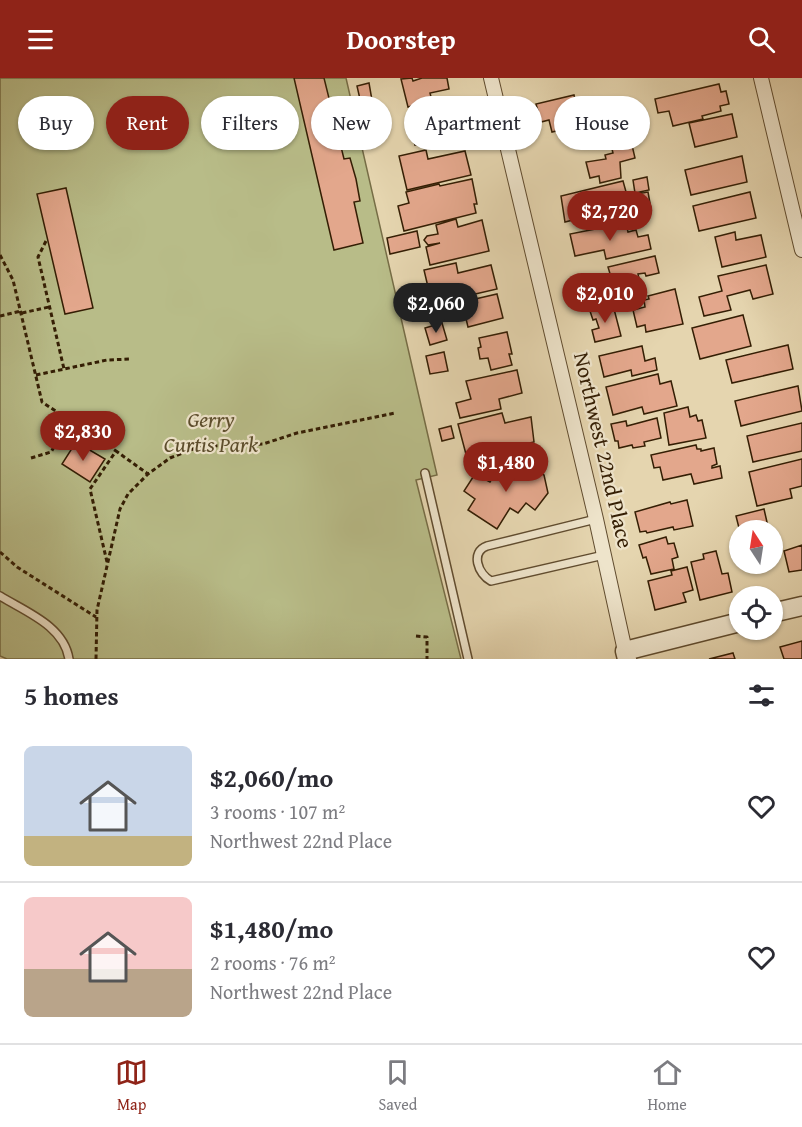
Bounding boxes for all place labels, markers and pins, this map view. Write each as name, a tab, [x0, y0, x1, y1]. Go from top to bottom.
pin: $2,720	[561, 191, 659, 242]
pin: $2,010	[556, 273, 654, 324]
pin: $2,060	[387, 283, 485, 334]
pin: $2,830	[34, 411, 132, 462]
pin: $1,480	[457, 442, 555, 493]

